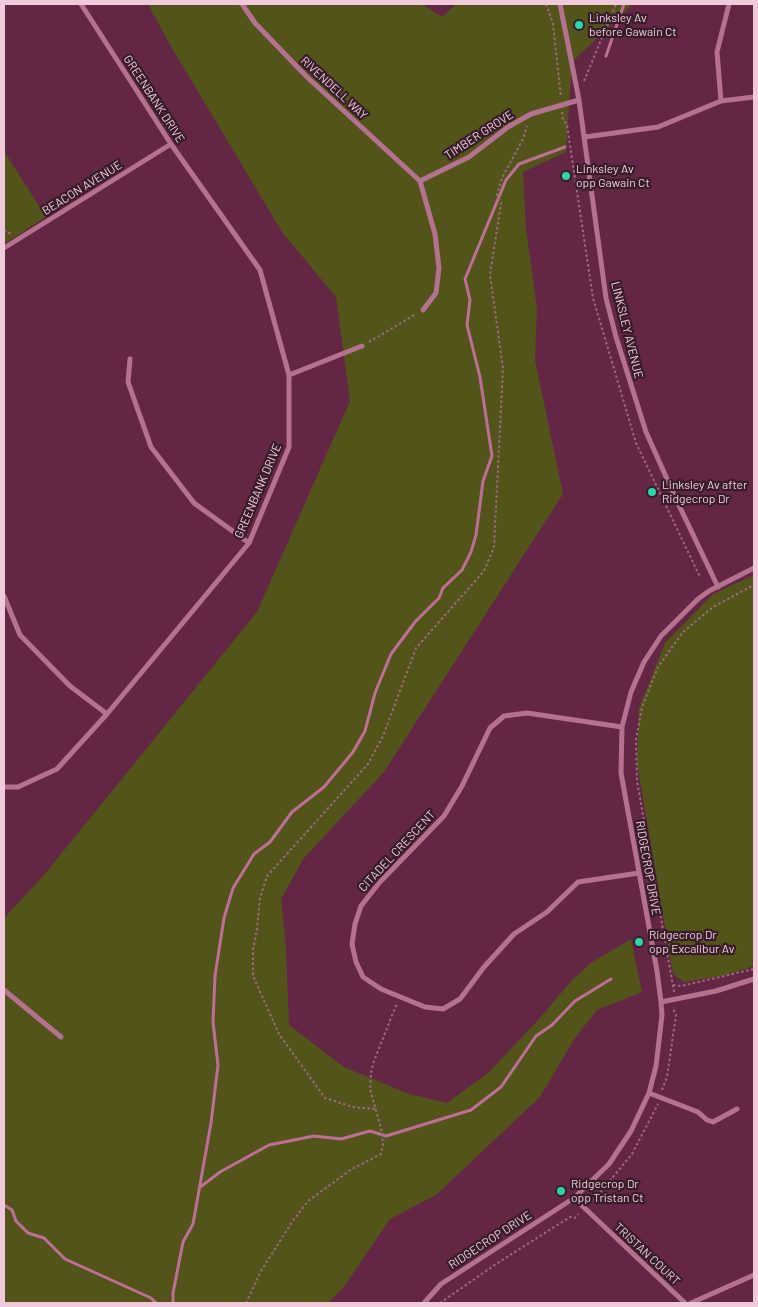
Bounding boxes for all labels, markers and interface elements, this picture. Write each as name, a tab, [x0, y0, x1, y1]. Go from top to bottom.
place label: Linksley Av before Gawain Ct	[589, 11, 677, 39]
marker: Linksley Av before Gawain Ct	[573, 19, 585, 31]
street label: GREENBANK DRIVE	[120, 52, 188, 146]
street label: RIVENDELL WAY	[298, 53, 370, 123]
street label: TIMBER GROVE	[442, 107, 516, 163]
street label: BEACON AVENUE	[40, 158, 124, 218]
place label: Linksley Av opp Gawain Ct	[576, 162, 650, 190]
marker: Linksley Av opp Gawain Ct	[560, 170, 572, 182]
street label: LINKSLEY AVENUE	[608, 280, 646, 380]
street label: GREENBANK DRIVE	[232, 441, 284, 541]
place label: Linksley Av after Ridgecrop Dr	[662, 478, 747, 506]
marker: Linksley Av after Ridgecrop Dr	[646, 486, 658, 498]
street label: CITADEL CRESCENT	[356, 807, 438, 895]
street label: RIDGECROP DRIVE	[633, 819, 663, 917]
place label: Ridgecrop Dr opp Excalibur Av	[649, 928, 735, 956]
marker: Ridgecrop Dr opp Excalibur Av	[633, 936, 645, 948]
place label: Ridgecrop Dr opp Tristan Ct	[571, 1177, 644, 1205]
marker: Ridgecrop Dr opp Tristan Ct	[555, 1185, 567, 1197]
street label: RIDGECROP DRIVE	[446, 1208, 534, 1272]
street label: TRISTAN COURT	[611, 1220, 683, 1288]

